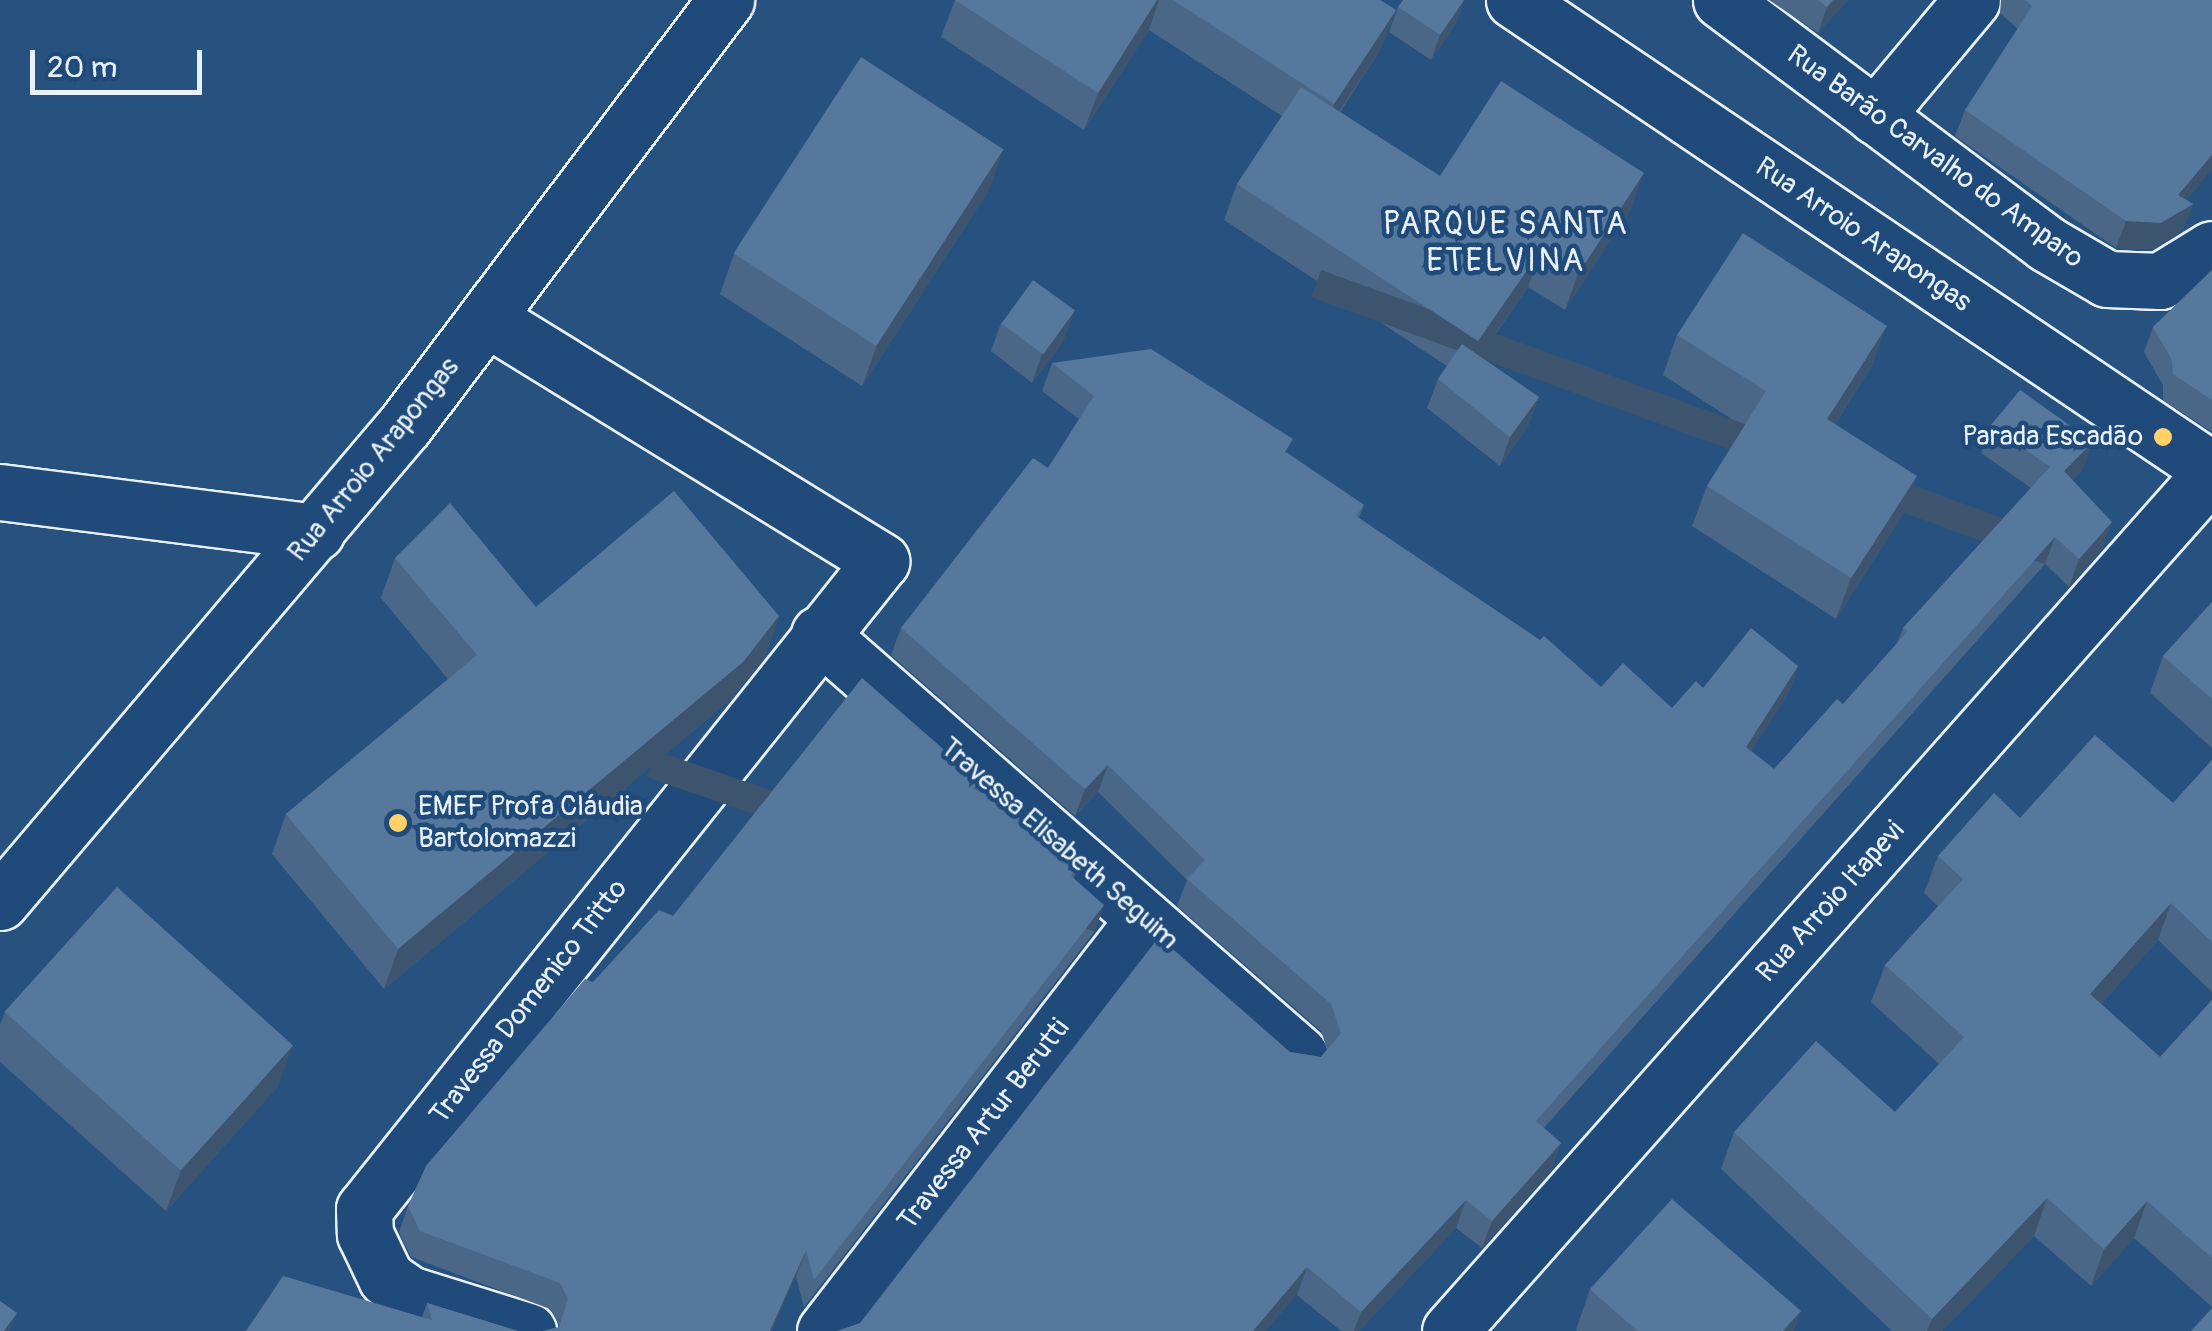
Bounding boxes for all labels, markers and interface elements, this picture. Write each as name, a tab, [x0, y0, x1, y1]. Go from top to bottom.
scale bar	[35, 30, 208, 92]
street label: Rua Barão Carvalho do Amparo	[1780, 38, 2090, 276]
text: 20 m	[47, 49, 117, 86]
street label: Rua Arroio Arapongas	[1749, 150, 1977, 320]
district label: PARQUE SANTA ETELVINA	[1383, 206, 1629, 281]
street label: Rua Arroio Arapongas	[281, 351, 467, 569]
place label: Parada Escadão	[1962, 420, 2143, 454]
marker: Parada Escadão	[2152, 426, 2174, 448]
street label: Travessa Elisabeth Seguim	[933, 731, 1185, 957]
place label: EMEF Profª Cláudia Bartolomazzi	[418, 790, 643, 856]
marker: EMEF Profª Cláudia Bartolomazzi	[387, 812, 409, 834]
street label: Rua Arroio Itapevi	[1750, 815, 1912, 989]
street label: Travessa Domenico Tritto	[423, 873, 635, 1131]
street label: Travessa Artur Berutti	[891, 1013, 1077, 1237]

